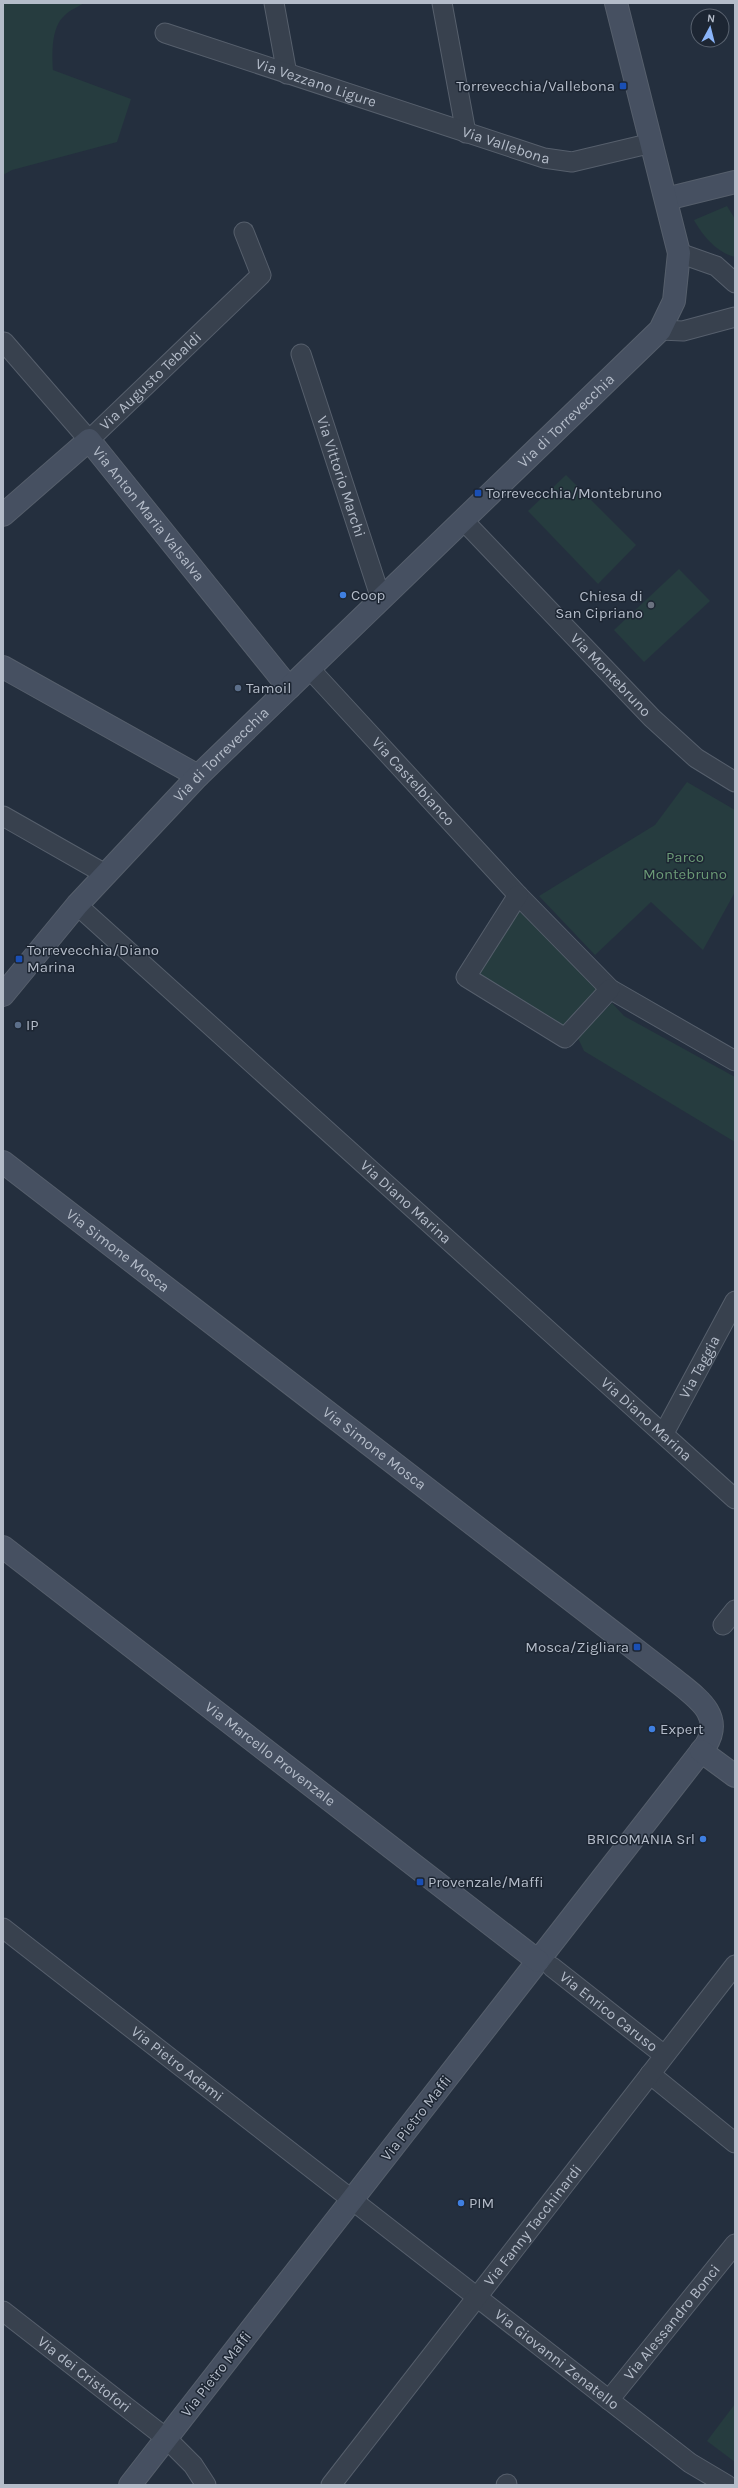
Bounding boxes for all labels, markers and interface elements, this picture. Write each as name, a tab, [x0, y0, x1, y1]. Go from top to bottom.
north arrow	[690, 8, 730, 48]
text: N	[706, 12, 716, 26]
street label: Via Vezzano Ligure	[253, 55, 379, 111]
place label: Torrevecchia/Vallebona	[456, 77, 615, 95]
marker: Torrevecchia/Vallebona	[618, 81, 628, 91]
street label: Via Vallebona	[460, 123, 551, 168]
street label: Via Augusto Tebaldi	[96, 328, 205, 434]
street label: Via di Torrevecchia	[514, 370, 618, 471]
street label: Via Vittorio Marchi	[313, 414, 369, 540]
street label: Via Anton Maria Valsalva	[89, 443, 208, 585]
place label: Torrevecchia/Montebruno	[486, 484, 662, 502]
marker: Torrevecchia/Montebruno	[473, 488, 483, 498]
place label: Coop	[351, 586, 385, 604]
place label: Chiesa di San Cipriano	[555, 587, 643, 622]
marker: Coop	[338, 590, 348, 600]
marker: Chiesa di San Cipriano	[646, 600, 656, 610]
street label: Via Montebruno	[567, 629, 655, 720]
place label: Tamoil	[246, 679, 291, 697]
marker: Tamoil	[233, 683, 243, 693]
street label: Via di Torrevecchia	[170, 703, 273, 806]
street label: Via Castelbianco	[368, 733, 459, 829]
park label: Parco Montebruno	[643, 848, 727, 883]
place label: Torrevecchia/Diano Marina	[27, 941, 159, 976]
marker: Torrevecchia/Diano Marina	[14, 954, 24, 964]
place label: IP	[26, 1016, 39, 1034]
marker: IP	[13, 1020, 23, 1030]
street label: Via Diano Marina	[357, 1156, 455, 1248]
street label: Via Simone Mosca	[63, 1205, 173, 1296]
street label: Via Taggia	[675, 1332, 724, 1402]
street label: Via Diano Marina	[597, 1373, 696, 1465]
street label: Via Simone Mosca	[319, 1403, 430, 1494]
place label: Mosca/Zigliara	[525, 1638, 629, 1656]
marker: Mosca/Zigliara	[632, 1642, 642, 1652]
street label: Via Marcello Provenzale	[201, 1698, 339, 1810]
place label: Expert	[660, 1720, 704, 1738]
marker: Expert	[647, 1724, 657, 1734]
place label: BRICOMANIA Srl	[587, 1830, 695, 1848]
marker: BRICOMANIA Srl	[698, 1834, 708, 1844]
place label: Provenzale/Maffi	[428, 1873, 544, 1891]
marker: Provenzale/Maffi	[415, 1877, 425, 1887]
street label: Via Enrico Caruso	[556, 1967, 661, 2056]
street label: Via Pietro Adami	[127, 2022, 227, 2105]
street label: Via Pietro Maffi	[377, 2072, 455, 2164]
street label: Via Fanny Tacchinardi	[480, 2161, 586, 2289]
place label: PIM	[469, 2194, 494, 2212]
marker: PIM	[456, 2198, 466, 2208]
street label: Via Alessandro Bonci	[620, 2261, 724, 2384]
street label: Via Giovanni Zenatello	[491, 2305, 623, 2413]
street label: Via Pietro Maffi	[177, 2328, 255, 2420]
street label: Via dei Cristofori	[34, 2332, 135, 2416]

